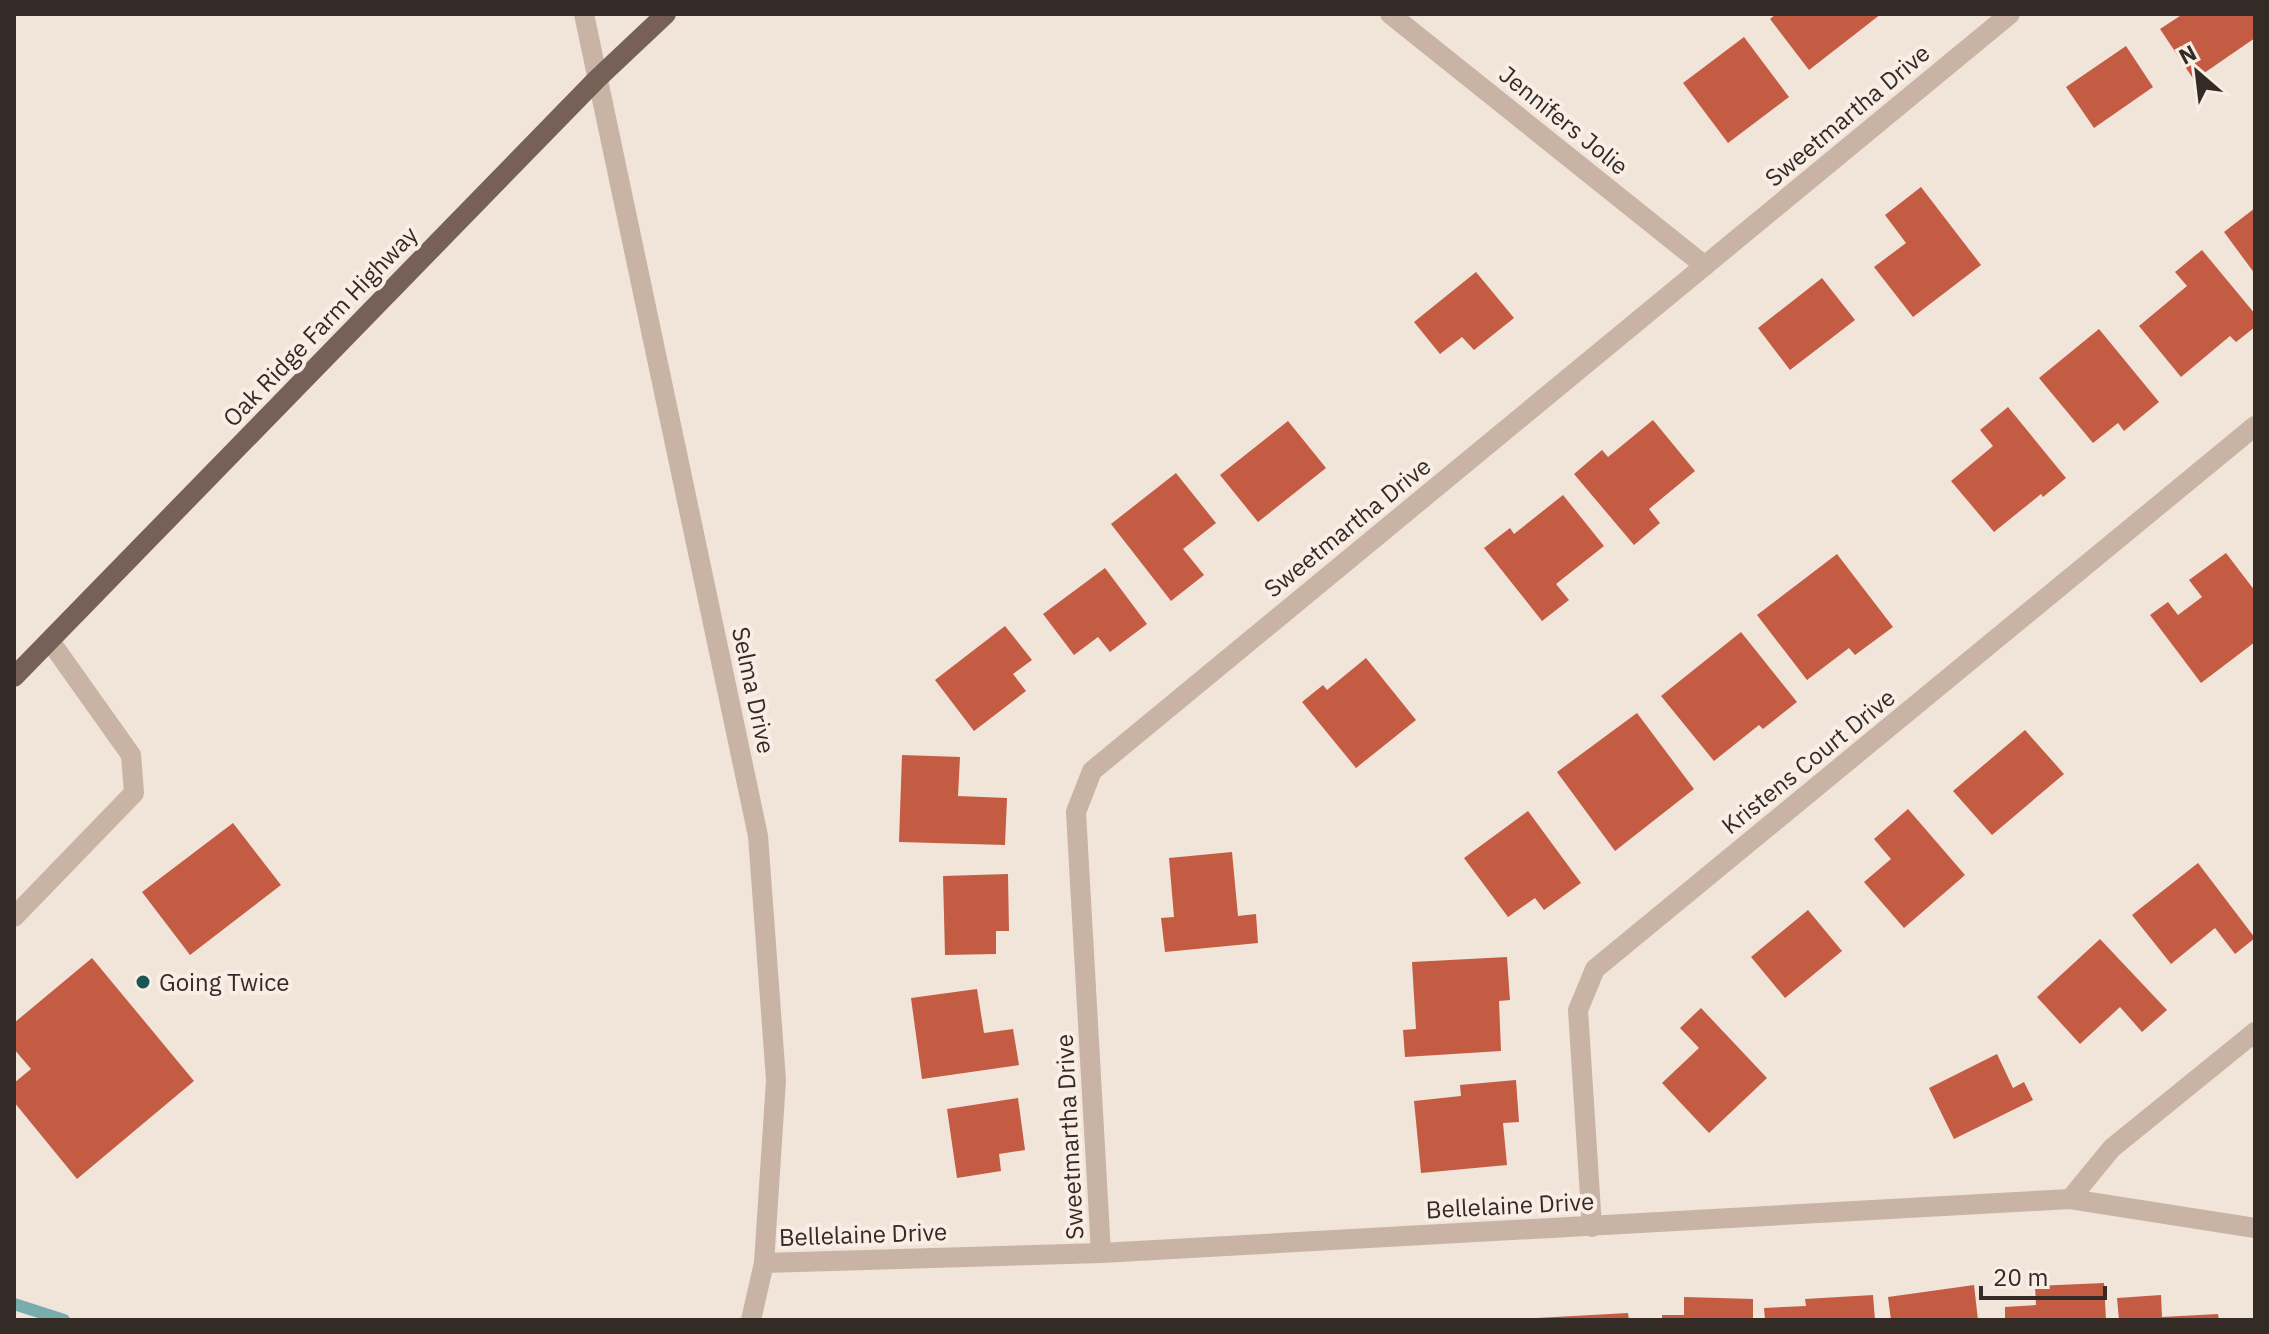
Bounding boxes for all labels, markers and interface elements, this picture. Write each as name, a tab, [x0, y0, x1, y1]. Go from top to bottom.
north arrow	[2157, 32, 2237, 112]
street label: Sweetmartha Drive	[1758, 37, 1936, 193]
text: N	[2174, 37, 2201, 70]
street label: Jennifers Jolie	[1493, 58, 1635, 182]
street label: Oak Ridge Farm Highway	[216, 219, 424, 433]
street label: Sweetmartha Drive	[1257, 450, 1437, 604]
street label: Selma Drive	[725, 624, 783, 756]
street label: Kristens Court Drive	[1715, 681, 1901, 841]
place label: Going Twice	[159, 966, 289, 998]
marker: Going Twice	[134, 973, 152, 991]
street label: Sweetmartha Drive	[1048, 1033, 1090, 1241]
street label: Bellelaine Drive	[1425, 1185, 1595, 1225]
street label: Bellelaine Drive	[778, 1215, 948, 1253]
scale bar	[1981, 1250, 2105, 1300]
text: 20 m	[1993, 1261, 2048, 1293]

